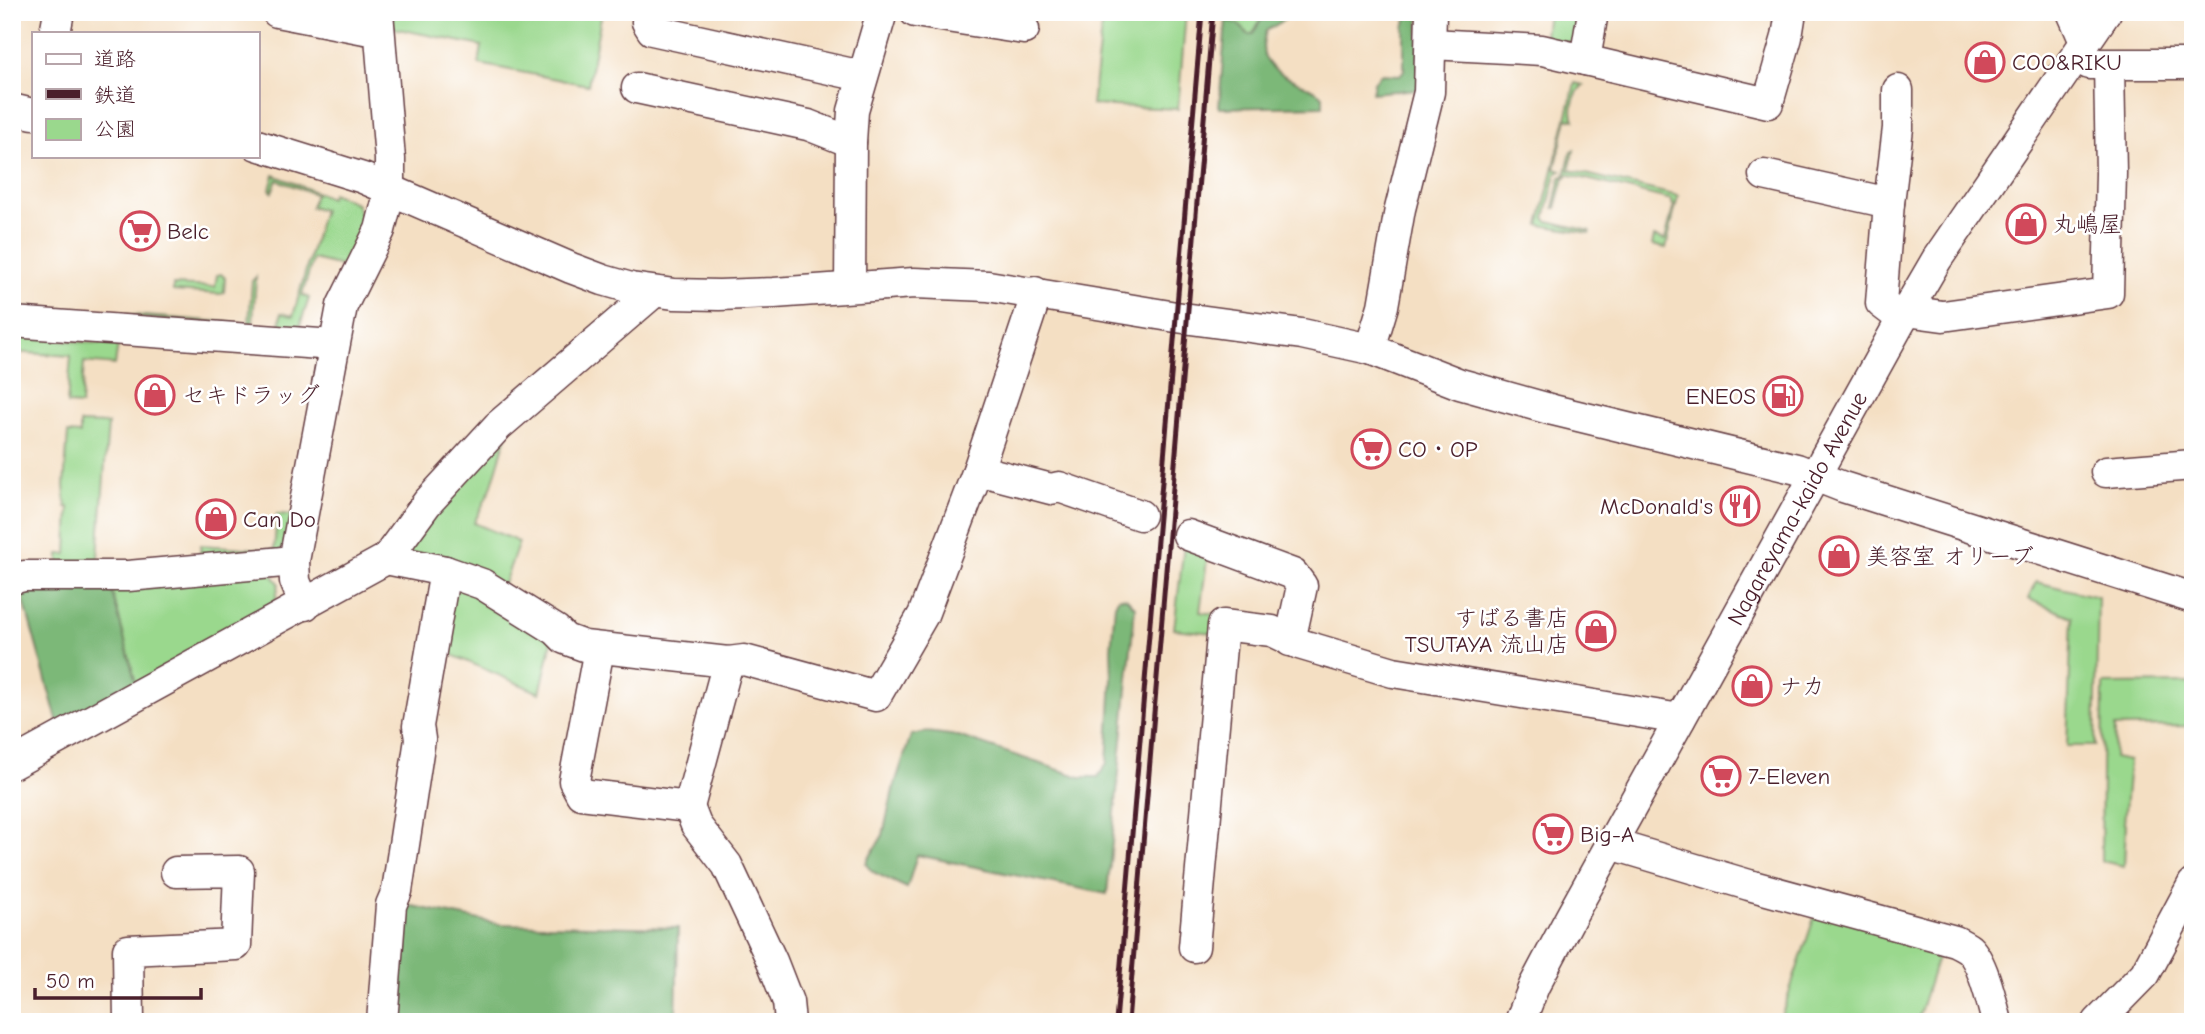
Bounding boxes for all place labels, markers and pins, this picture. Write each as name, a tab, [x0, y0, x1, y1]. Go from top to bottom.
shop icon: COO&RIKU	[1964, 41, 2006, 83]
place label: COO&RIKU	[2012, 49, 2122, 76]
shop icon: 丸嶋屋	[2005, 203, 2047, 245]
supermarket icon: Belc	[119, 210, 161, 252]
place label: 丸嶋屋	[2053, 211, 2122, 238]
place label: Belc	[167, 218, 209, 245]
shop icon: セキドラッグ	[134, 374, 176, 416]
fuel station icon: ENEOS	[1762, 375, 1804, 417]
place label: セキドラッグ	[182, 382, 320, 409]
place label: ENEOS	[1686, 383, 1756, 410]
supermarket icon: CO・OP	[1350, 428, 1392, 470]
place label: CO・OP	[1398, 436, 1478, 463]
restaurant icon: McDonald's	[1719, 485, 1761, 527]
place label: McDonald's	[1600, 493, 1713, 520]
shop icon: Can Do	[195, 498, 237, 540]
place label: Can Do	[243, 506, 316, 533]
shop icon: 美容室 オリーブ	[1818, 535, 1860, 577]
place label: 美容室 オリーブ	[1866, 543, 2034, 570]
place label: すばる書店 TSUTAYA 流山店	[1405, 605, 1569, 658]
shop icon: すばる書店 TSUTAYA 流山店	[1575, 610, 1617, 652]
shop icon: ナカ	[1731, 665, 1773, 707]
place label: ナカ	[1779, 673, 1825, 700]
supermarket icon: 7-Eleven	[1700, 755, 1742, 797]
place label: 7-Eleven	[1748, 763, 1830, 790]
supermarket icon: Big-A	[1532, 813, 1574, 855]
place label: Big-A	[1580, 821, 1634, 848]

